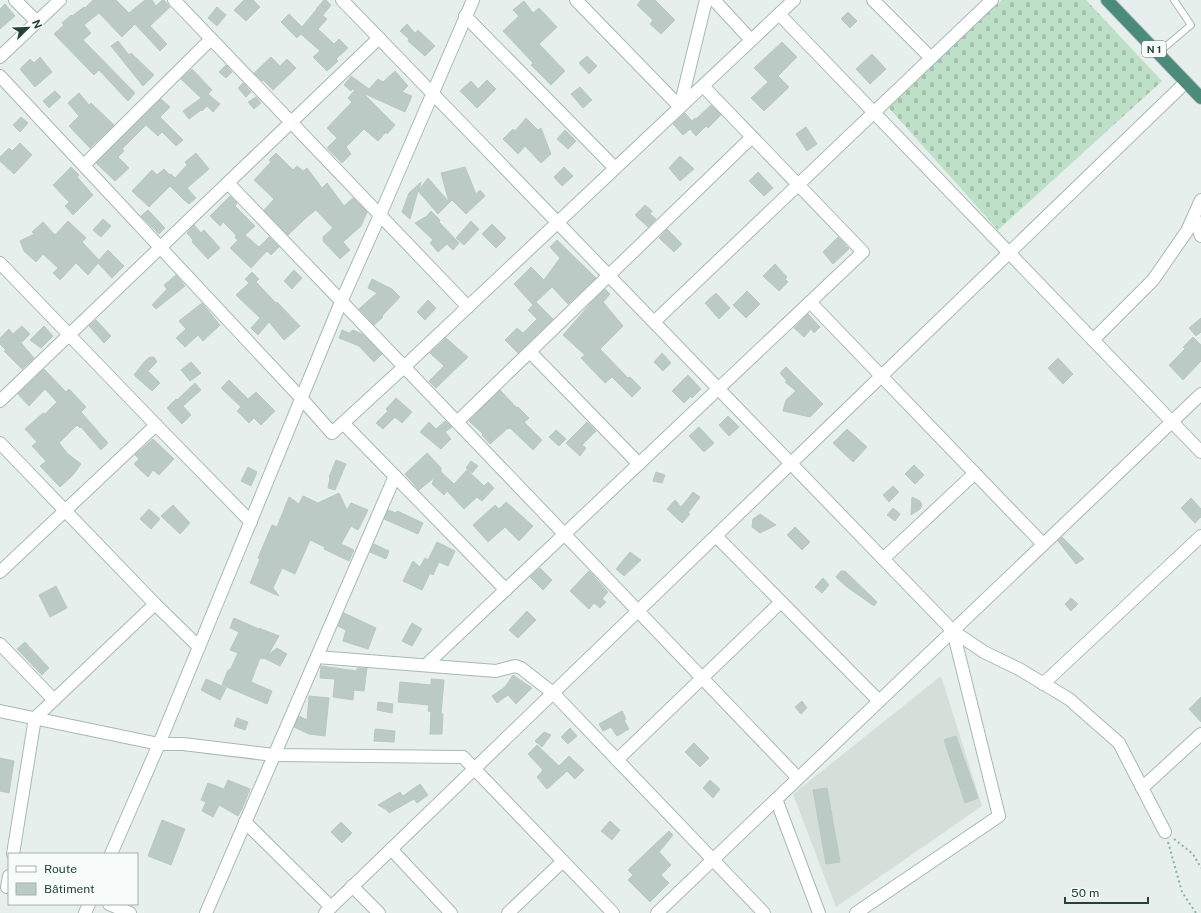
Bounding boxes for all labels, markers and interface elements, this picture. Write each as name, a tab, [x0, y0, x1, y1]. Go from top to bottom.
north arrow	[8, 8, 48, 48]
text: N	[30, 18, 44, 30]
road number: N 1	[1142, 41, 1166, 57]
legend	[8, 853, 138, 905]
text: Route	[44, 862, 77, 876]
scale bar	[1065, 879, 1148, 905]
text: Bâtiment	[44, 882, 95, 896]
text: 50 m	[1071, 886, 1099, 900]

